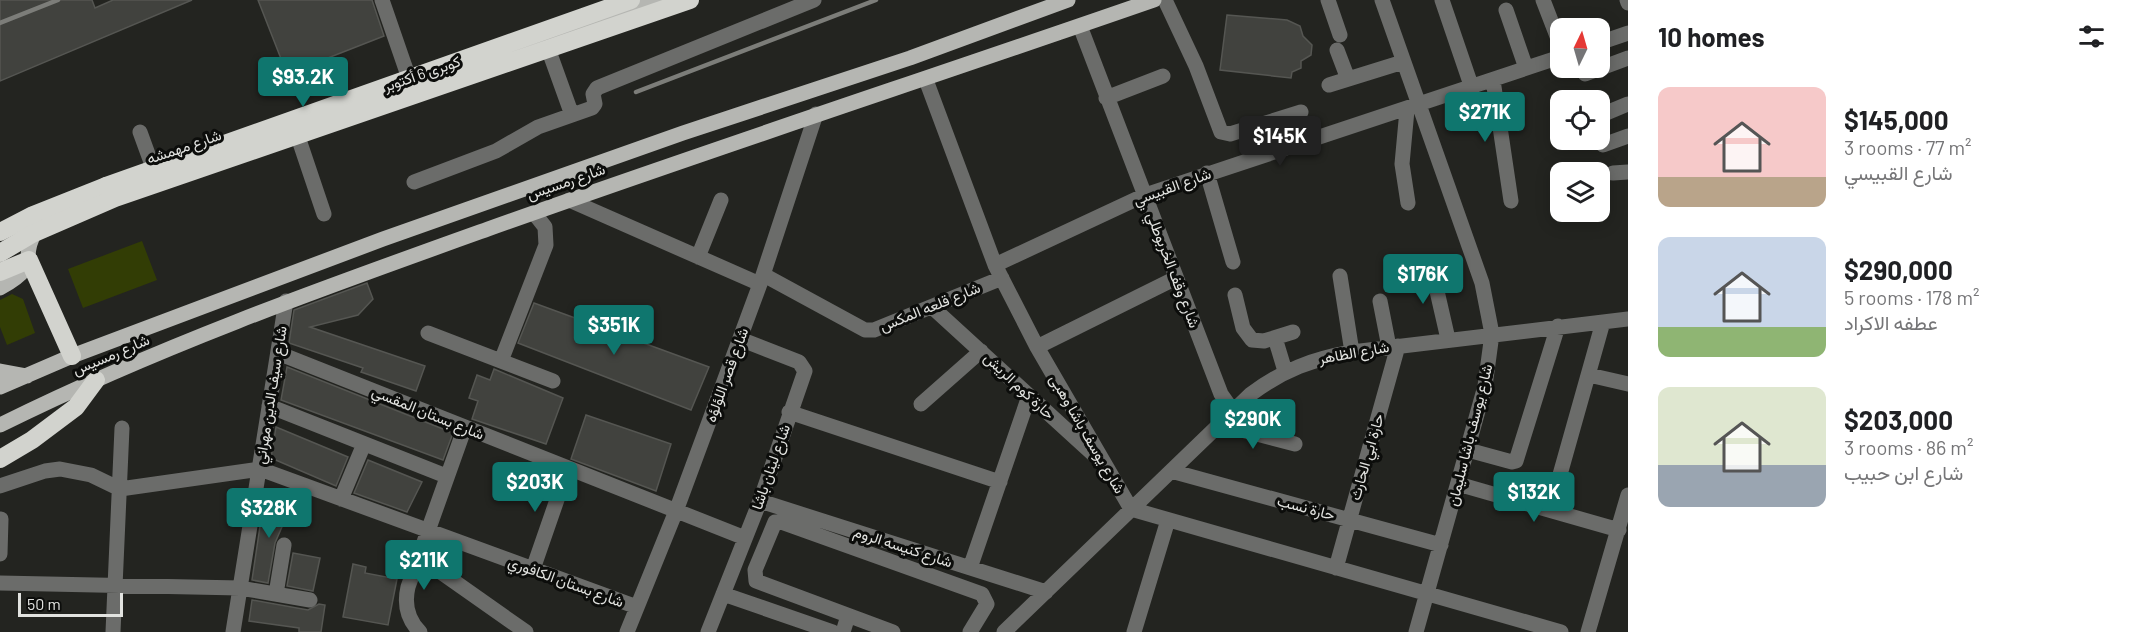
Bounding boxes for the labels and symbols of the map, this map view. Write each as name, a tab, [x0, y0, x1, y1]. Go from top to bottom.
north arrow	[1550, 18, 1610, 78]
street label: كوبرى 6 أكتوبر	[380, 51, 464, 97]
pin: $93.2K	[254, 57, 352, 108]
pin: $271K	[1443, 92, 1527, 143]
pin: $145K	[1238, 116, 1322, 167]
street label: شارع مهمشه	[144, 125, 224, 170]
street label: شارع رمسيس	[524, 159, 608, 206]
street label: شارع القبيسي	[1130, 164, 1215, 213]
street label: شارع وقف الخربوطلي	[1139, 209, 1204, 332]
pin: $176K	[1381, 254, 1465, 305]
street label: شارع قلعه المكس	[877, 278, 984, 337]
pin: $351K	[572, 305, 656, 356]
street label: شارع سيف الدين مهراني	[250, 324, 295, 466]
street label: شارع قصر اللؤلؤه	[701, 325, 754, 425]
street label: شارع رمسيس	[69, 330, 153, 381]
street label: شارع الظاهر	[1316, 337, 1391, 370]
street label: حارة كوم الريش	[979, 348, 1059, 424]
street label: شارع يوسف باشا سليمان	[1443, 362, 1498, 508]
street label: شارع يوسف باشا وهبى	[1044, 371, 1129, 498]
street label: شارع بستان المقسي	[368, 381, 487, 447]
pin: $290K	[1211, 399, 1295, 450]
street label: حارة ابي الحارث	[1345, 411, 1392, 503]
street label: شارع لينان باشا	[747, 421, 796, 513]
pin: $203K	[493, 462, 577, 513]
pin: $132K	[1492, 472, 1576, 523]
pin: $328K	[227, 488, 311, 539]
street label: حارة نسب	[1275, 491, 1337, 524]
street label: شارع كنيسه الروم	[851, 522, 955, 573]
pin: $211K	[382, 540, 466, 591]
street label: شارع بستان الكافوري	[504, 552, 627, 615]
scale bar	[18, 590, 123, 618]

